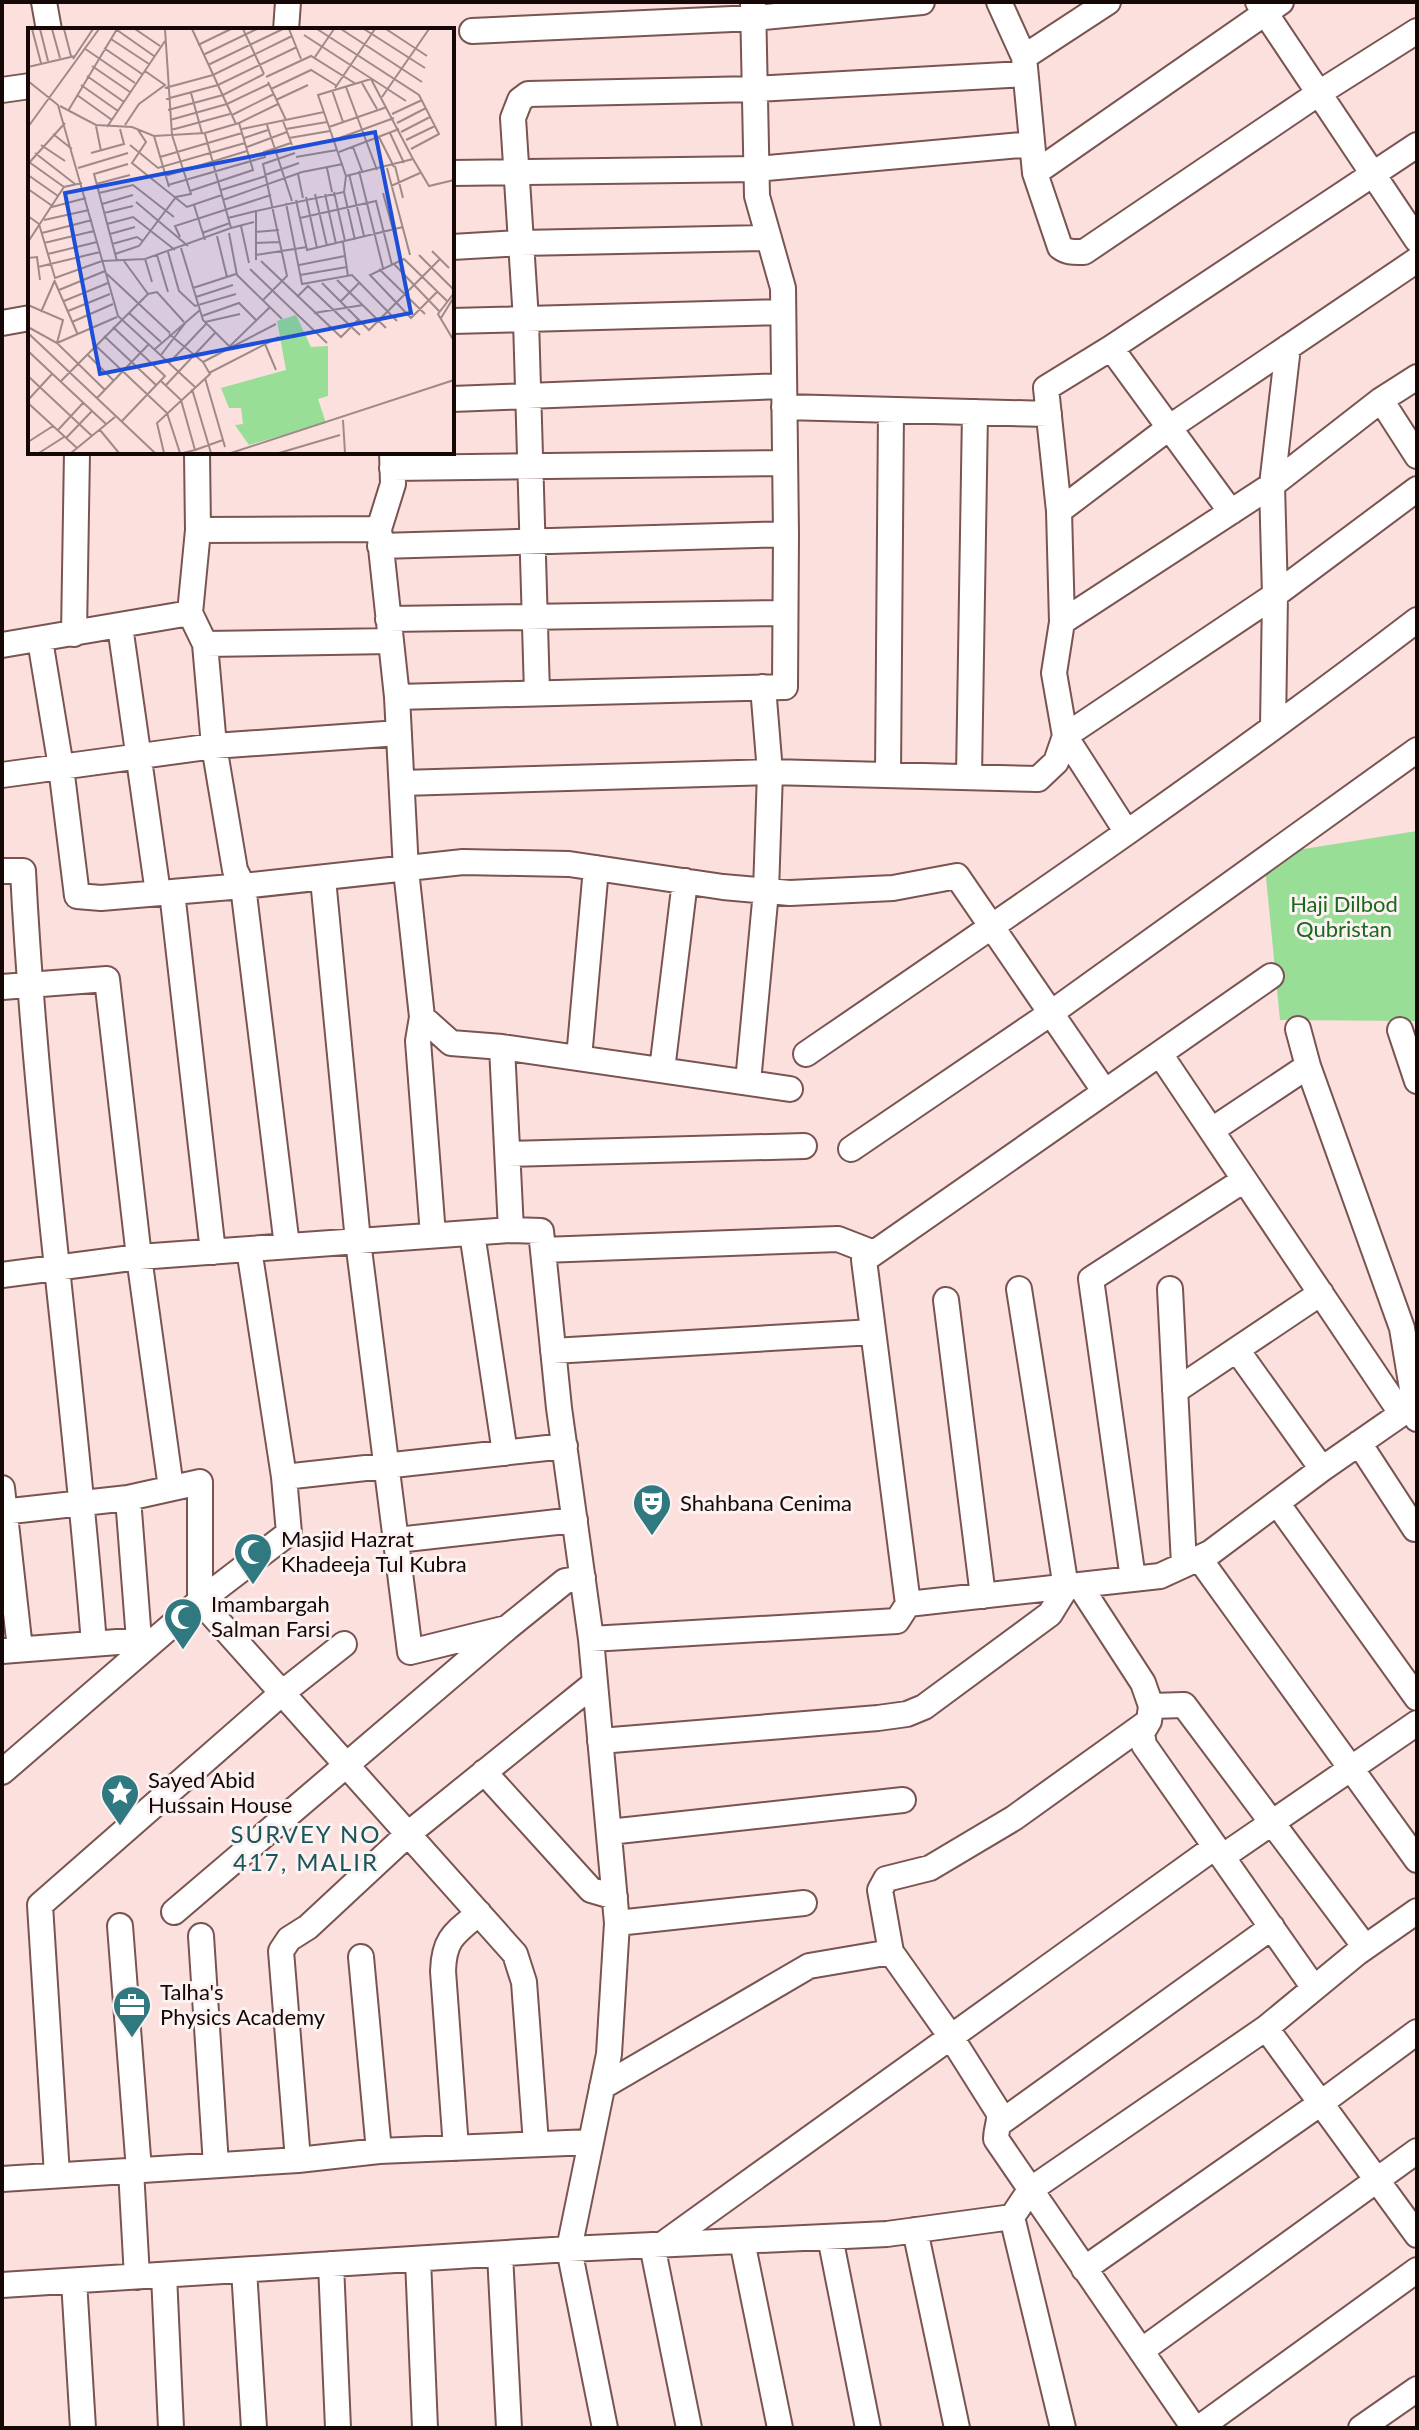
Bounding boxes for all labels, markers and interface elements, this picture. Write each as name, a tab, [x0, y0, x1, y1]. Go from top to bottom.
inset map	[28, 28, 454, 454]
park label: Haji Dilbod Qubristan	[1290, 890, 1398, 942]
theatre icon: Shahbana Cenima	[631, 1482, 673, 1537]
place label: Shahbana Cenima	[680, 1489, 852, 1516]
place label: Masjid Hazrat Khadeeja Tul Kubra	[281, 1525, 467, 1577]
mosque icon: Masjid Hazrat Khadeeja Tul Kubra	[232, 1531, 274, 1586]
place label: Imambargah Salman Farsi	[211, 1590, 330, 1642]
mosque icon: Imambargah Salman Farsi	[162, 1596, 204, 1651]
place label: Sayed Abid Hussain House	[148, 1766, 292, 1818]
place icon: Sayed Abid Hussain House	[99, 1772, 141, 1827]
district label: SURVEY NO 417, MALIR	[230, 1819, 382, 1876]
place label: Talha's Physics Academy	[160, 1978, 326, 2030]
office icon: Talha's Physics Academy	[111, 1984, 153, 2039]

